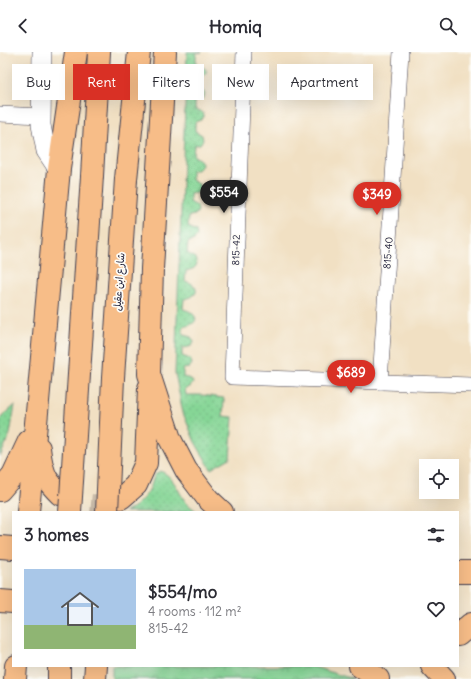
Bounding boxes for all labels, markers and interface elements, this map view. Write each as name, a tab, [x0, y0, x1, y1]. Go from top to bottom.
icon: back	[12, 15, 34, 37]
text: Homiq	[209, 15, 262, 38]
icon: search	[437, 15, 459, 37]
chip: Buy	[12, 64, 65, 100]
chip: Rent	[73, 64, 130, 100]
chip: Filters	[138, 64, 204, 100]
chip: New	[212, 64, 269, 100]
chip: Apartment	[277, 64, 373, 100]
pin: $554	[200, 180, 248, 214]
pin: $349	[353, 182, 401, 216]
text: $554	[209, 184, 239, 201]
text: $349	[362, 186, 392, 203]
street label: 815-42	[229, 234, 243, 266]
street label: 815-40	[380, 237, 396, 269]
street label: شارع ابن عقيل	[110, 252, 129, 312]
pin: $689	[327, 360, 375, 394]
text: $689	[336, 364, 366, 381]
map controls	[419, 459, 459, 499]
button: locate	[419, 459, 459, 499]
text: 3 homes	[24, 524, 89, 546]
icon: filters	[425, 524, 447, 546]
text: $554/mo	[148, 581, 217, 603]
icon: home	[56, 585, 104, 633]
icon: heart	[425, 598, 447, 620]
text: 4 rooms · 112 m²	[148, 603, 242, 620]
text: 815-42	[148, 620, 188, 637]

